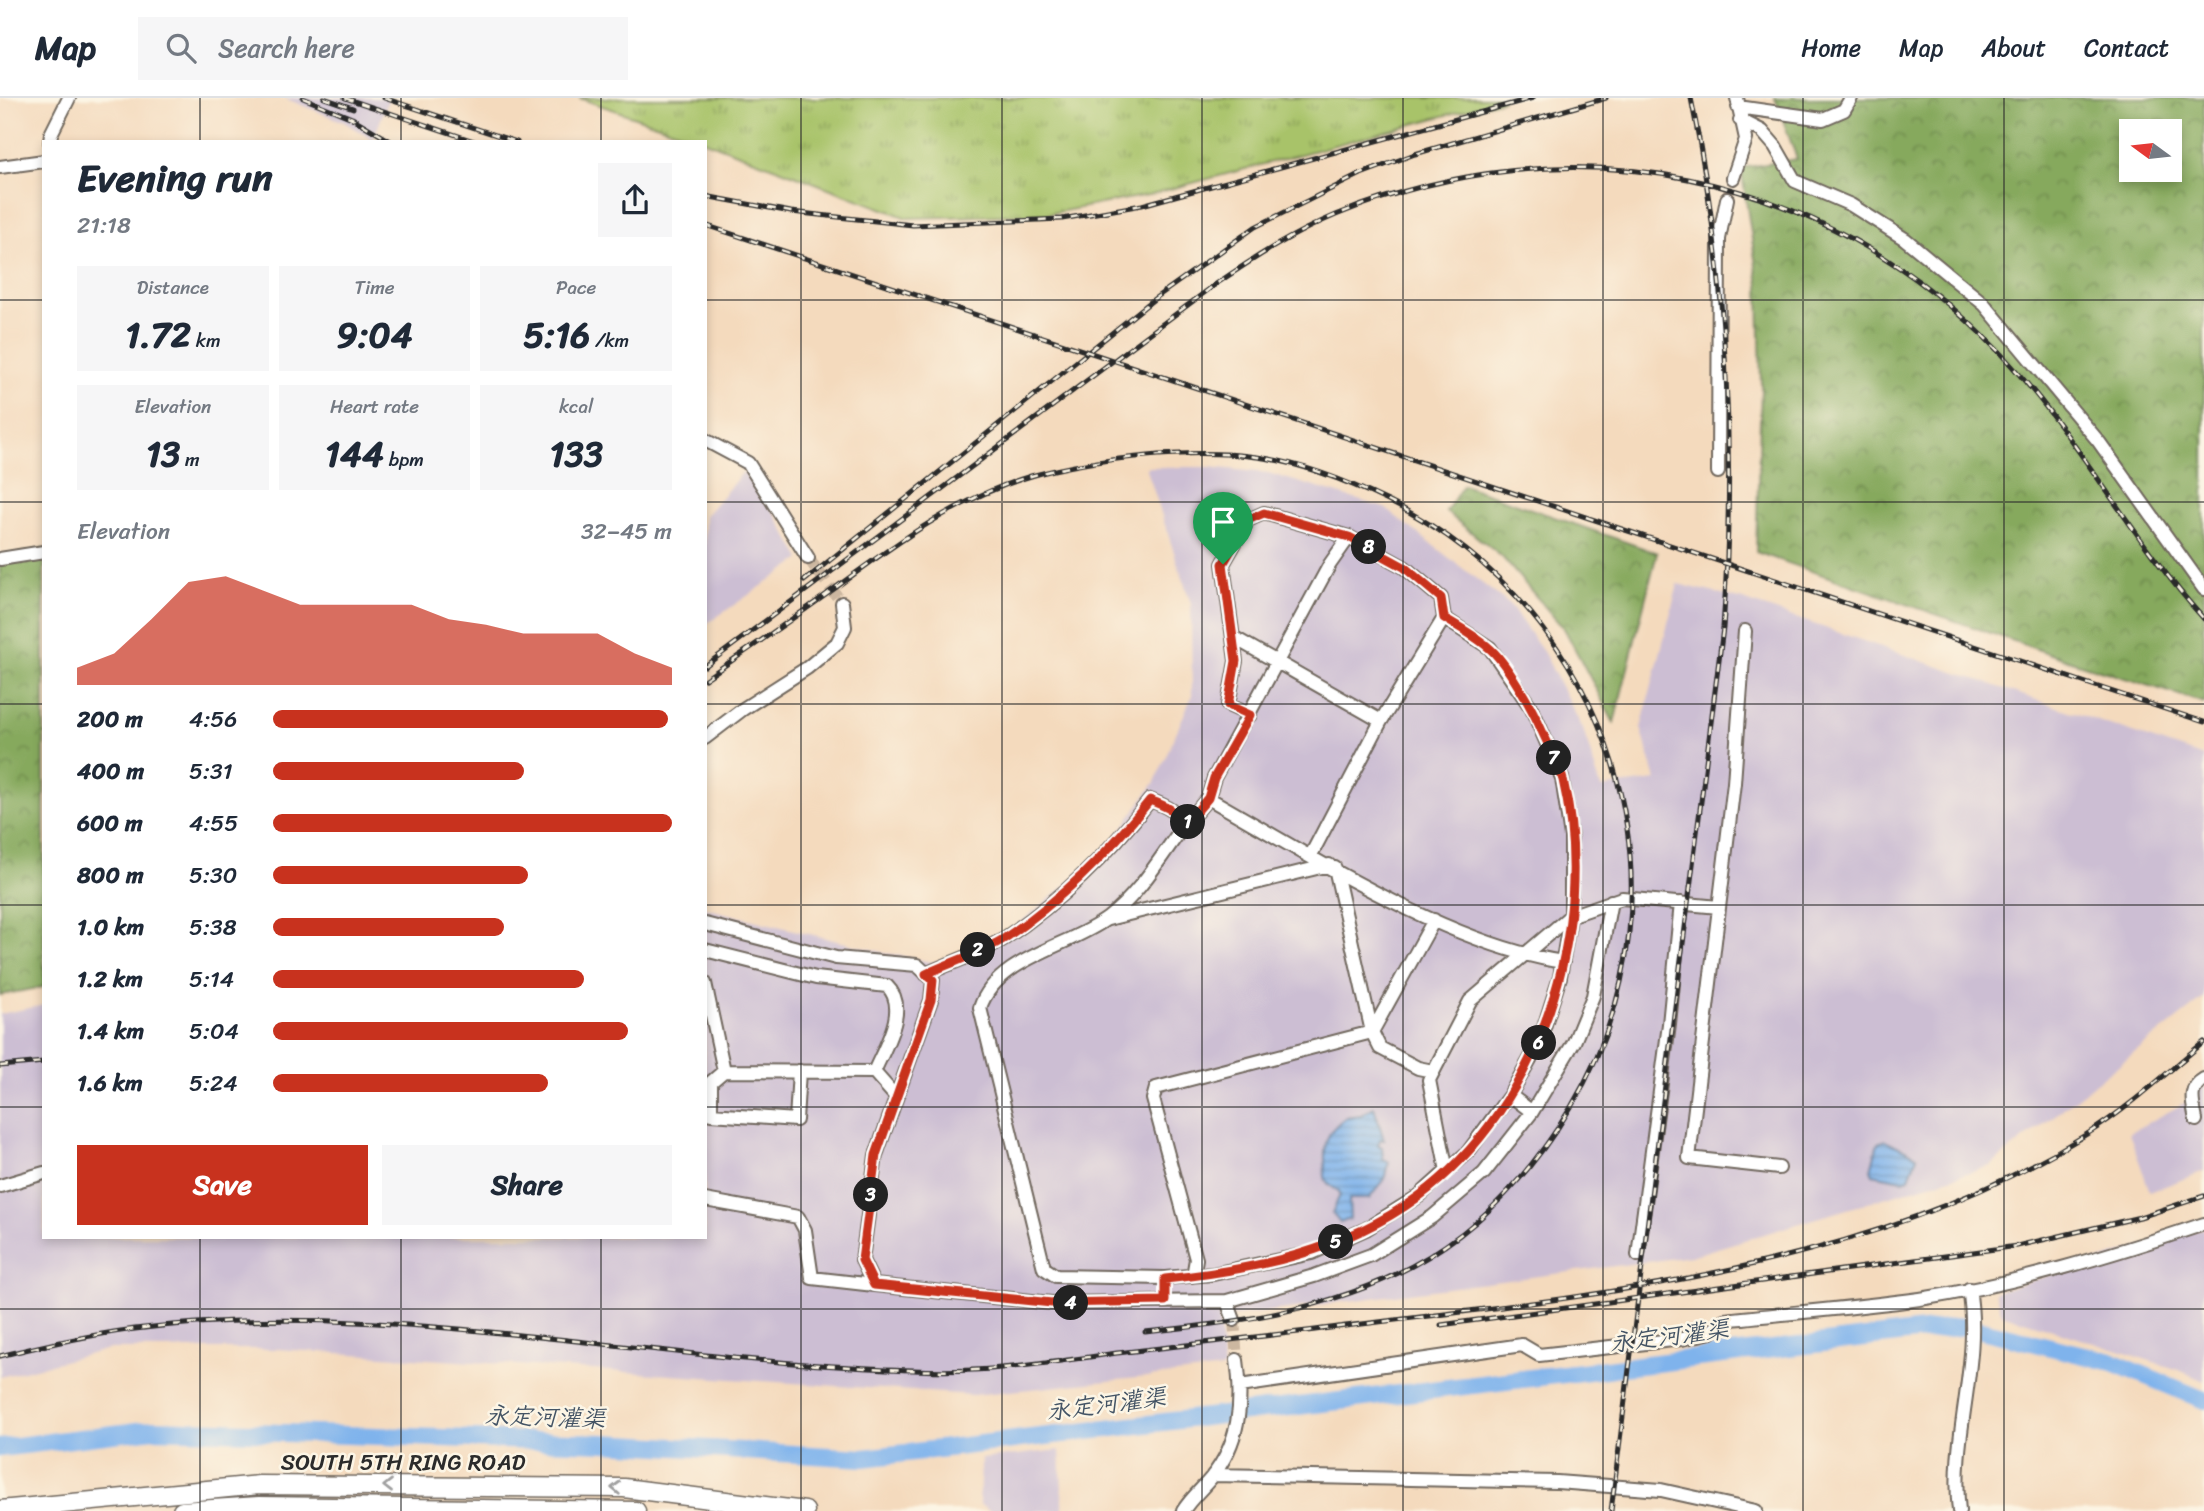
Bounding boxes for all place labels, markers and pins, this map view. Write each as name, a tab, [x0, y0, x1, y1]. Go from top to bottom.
pin	[1193, 492, 1253, 564]
pin: 8	[1352, 530, 1386, 564]
pin: 7	[1536, 740, 1572, 776]
pin: 1	[1170, 804, 1206, 840]
pin: 2	[960, 932, 996, 968]
pin: 6	[1522, 1026, 1556, 1060]
pin: 3	[854, 1178, 888, 1212]
pin: 5	[1318, 1224, 1354, 1260]
pin: 4	[1054, 1286, 1088, 1320]

